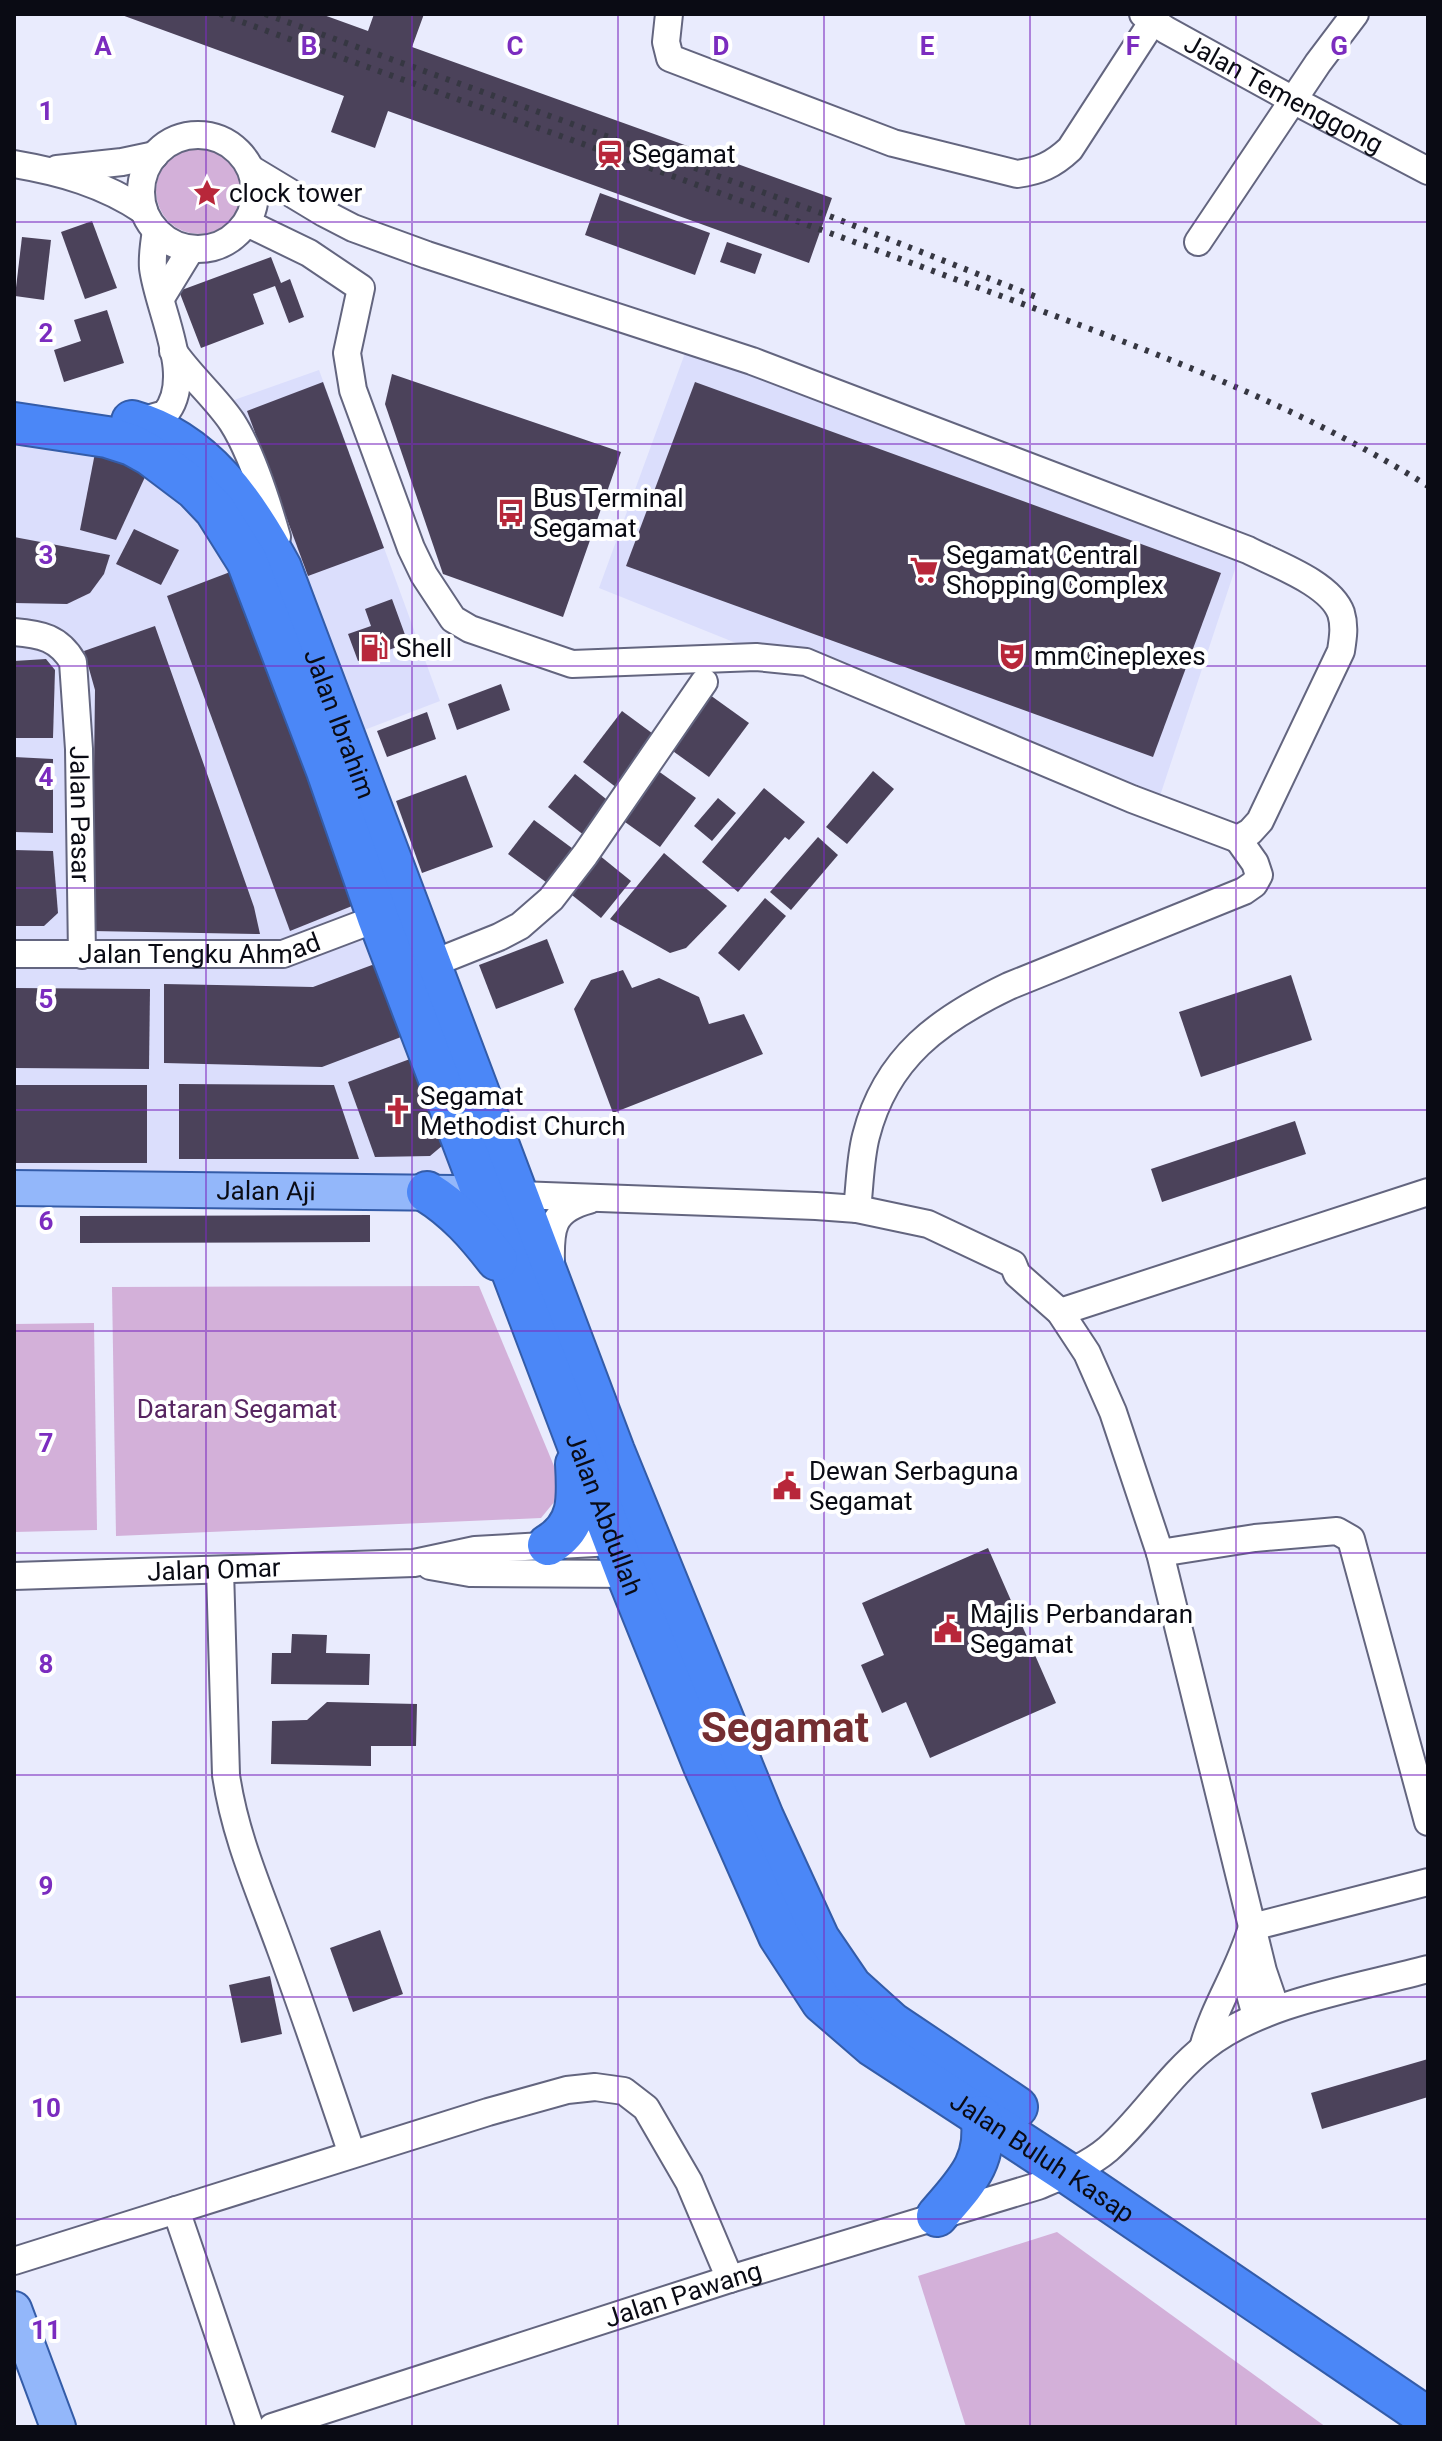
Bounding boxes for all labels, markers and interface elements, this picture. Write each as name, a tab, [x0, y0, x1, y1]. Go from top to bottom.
street label: Jalan Temenggong	[1179, 28, 1388, 160]
text: A	[94, 31, 112, 61]
text: B	[301, 31, 317, 61]
text: C	[506, 31, 524, 61]
text: D	[713, 31, 729, 61]
text: E	[920, 31, 935, 61]
text: F	[1126, 31, 1140, 61]
text: G	[1330, 31, 1348, 61]
text: 1	[39, 96, 53, 126]
station icon: Segamat	[595, 139, 625, 169]
place label: Segamat	[632, 139, 735, 169]
place icon: clock tower	[192, 178, 222, 208]
place label: clock tower	[229, 178, 362, 208]
text: 2	[39, 318, 53, 348]
place label: Bus Terminal Segamat	[533, 483, 684, 543]
bus stop icon: Bus Terminal Segamat	[496, 498, 526, 528]
text: 3	[39, 540, 53, 570]
place label: Segamat Central Shopping Complex	[946, 540, 1164, 600]
supermarket icon: Segamat Central Shopping Complex	[909, 555, 939, 585]
fuel station icon: Shell	[359, 633, 389, 663]
place label: Shell	[396, 633, 452, 663]
theatre icon: mmCineplexes	[997, 641, 1027, 671]
place label: mmCineplexes	[1034, 641, 1206, 671]
street label: Jalan Ibrahim	[298, 645, 382, 803]
street label: Jalan Pasar	[64, 746, 96, 883]
text: 4	[39, 762, 54, 792]
street label: Jalan Tengku Ahmad	[78, 926, 324, 969]
text: 5	[39, 984, 53, 1014]
place label: Segamat Methodist Church	[420, 1081, 626, 1141]
church icon: Segamat Methodist Church	[383, 1096, 413, 1126]
street label: Jalan Aji	[216, 1175, 316, 1206]
text: 6	[39, 1206, 54, 1236]
park label: Dataran Segamat	[137, 1394, 337, 1424]
text: 7	[39, 1428, 53, 1458]
street label: Jalan Abdullah	[559, 1428, 649, 1599]
place label: Dewan Serbaguna Segamat	[809, 1456, 1019, 1516]
public building icon: Dewan Serbaguna Segamat	[772, 1471, 802, 1501]
street label: Jalan Omar	[147, 1552, 281, 1587]
place label: Majlis Perbandaran Segamat	[970, 1599, 1193, 1659]
public building icon: Majlis Perbandaran Segamat	[933, 1614, 963, 1644]
text: 8	[39, 1649, 53, 1679]
district label: Segamat	[701, 1703, 869, 1752]
text: 9	[39, 1871, 53, 1901]
street label: Jalan Buluh Kasap	[945, 2086, 1140, 2229]
text: 10	[31, 2093, 61, 2123]
street label: Jalan Pawang	[601, 2255, 765, 2333]
text: 11	[31, 2315, 61, 2345]

